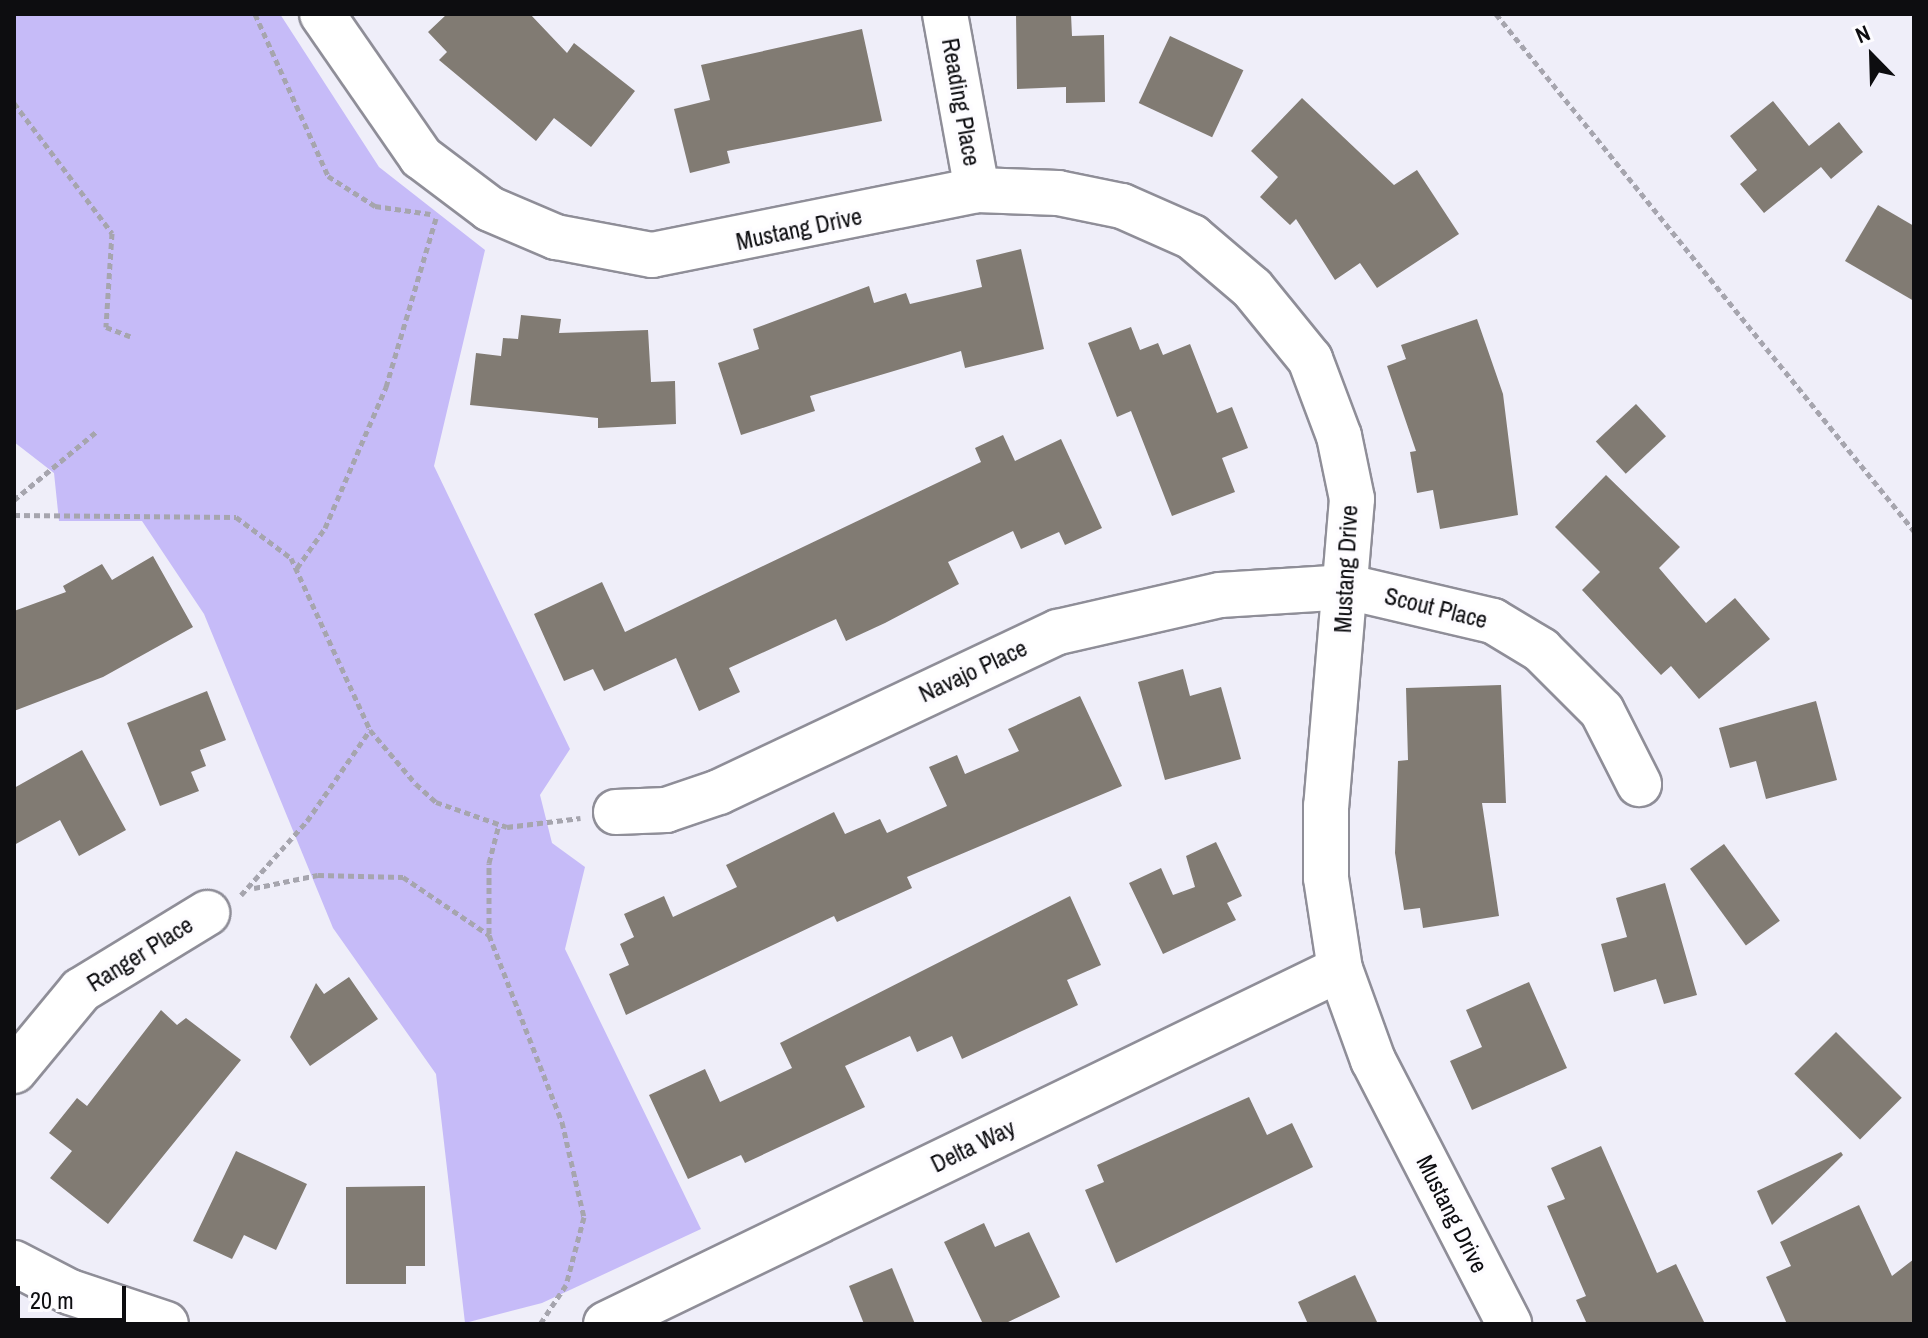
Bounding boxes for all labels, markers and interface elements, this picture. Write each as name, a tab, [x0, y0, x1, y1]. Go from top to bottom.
north arrow	[1832, 16, 1912, 96]
text: N	[1851, 18, 1874, 50]
street label: Reading Place	[936, 36, 986, 168]
street label: Mustang Drive	[733, 202, 865, 256]
street label: Mustang Drive	[1328, 504, 1364, 634]
street label: Scout Place	[1382, 581, 1490, 635]
street label: Navajo Place	[914, 633, 1032, 709]
street label: Ranger Place	[82, 910, 198, 998]
street label: Delta Way	[926, 1113, 1020, 1179]
street label: Mustang Drive	[1410, 1150, 1494, 1278]
scale bar	[20, 1270, 130, 1320]
text: 20 m	[30, 1284, 74, 1316]

